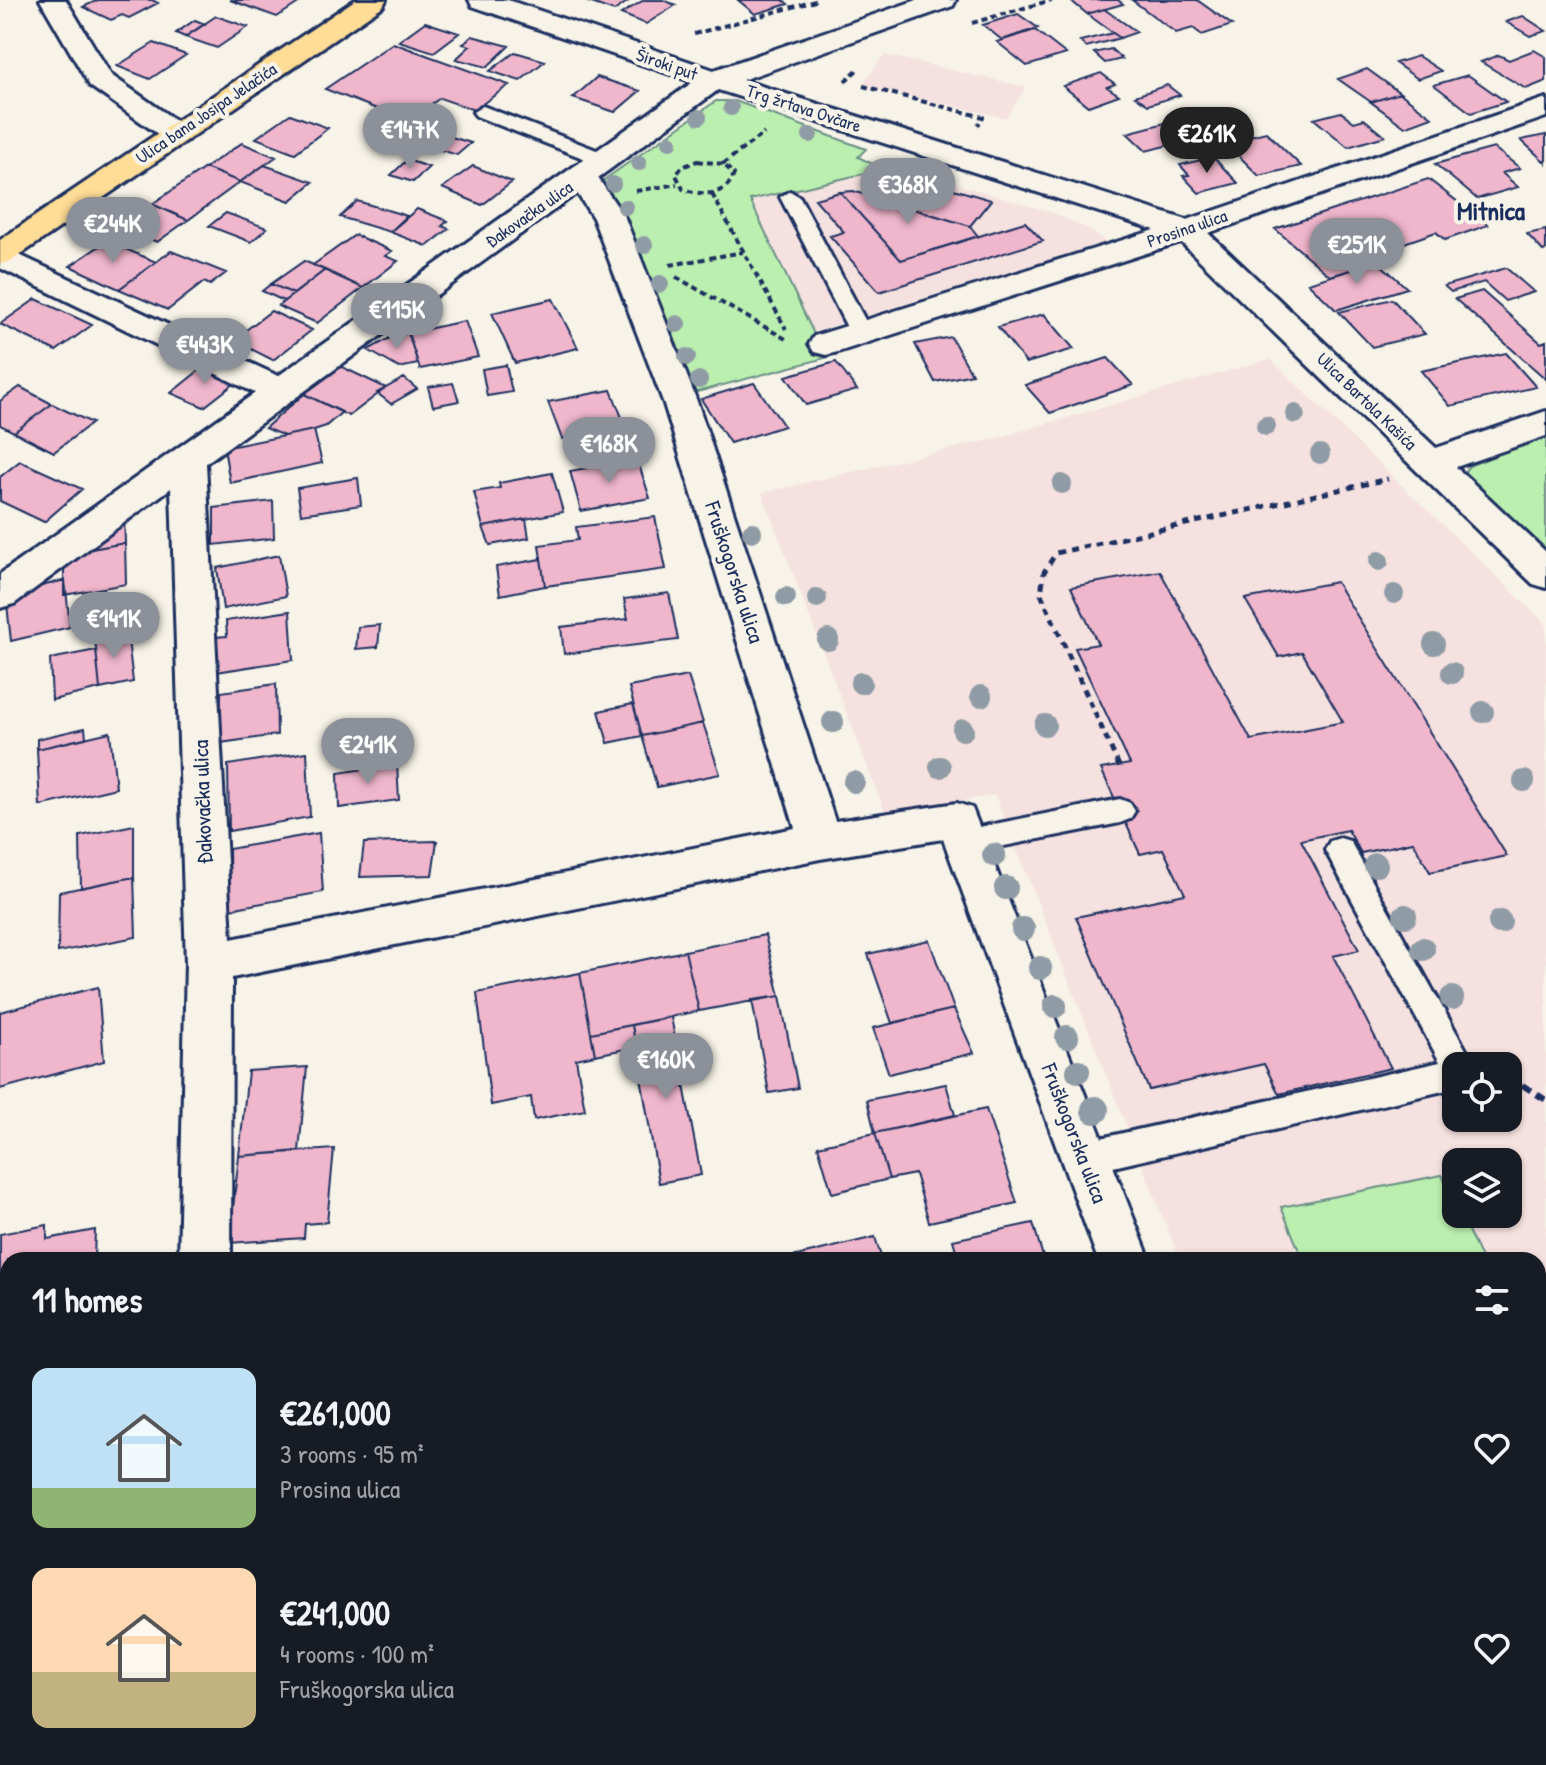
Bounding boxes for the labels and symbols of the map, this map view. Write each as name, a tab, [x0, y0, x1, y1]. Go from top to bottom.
street label: Široki put	[633, 42, 702, 86]
street label: Ulica bana Josipa Jelačića	[131, 56, 281, 170]
street label: Trg žrtava Ovčare	[743, 78, 865, 138]
pin: €147K	[354, 103, 466, 171]
pin: €261K	[1151, 107, 1263, 175]
pin: €368K	[852, 158, 964, 226]
street label: Đakovačka ulica	[480, 175, 578, 253]
district label: Mitnica	[1457, 193, 1526, 228]
pin: €244K	[57, 197, 169, 265]
street label: Prosina ulica	[1144, 203, 1230, 253]
pin: €251K	[1301, 218, 1413, 286]
pin: €115K	[341, 283, 453, 351]
pin: €443K	[149, 318, 261, 386]
street label: Ulica Bartola Kašića	[1311, 347, 1423, 455]
pin: €168K	[553, 417, 665, 485]
street label: Fruškogorska ulica	[698, 496, 772, 647]
pin: €141K	[58, 592, 170, 660]
pin: €241K	[312, 718, 424, 786]
street label: Đakovačka ulica	[185, 739, 219, 865]
pin: €160K	[610, 1033, 722, 1101]
street label: Fruškogorska ulica	[1034, 1058, 1116, 1207]

